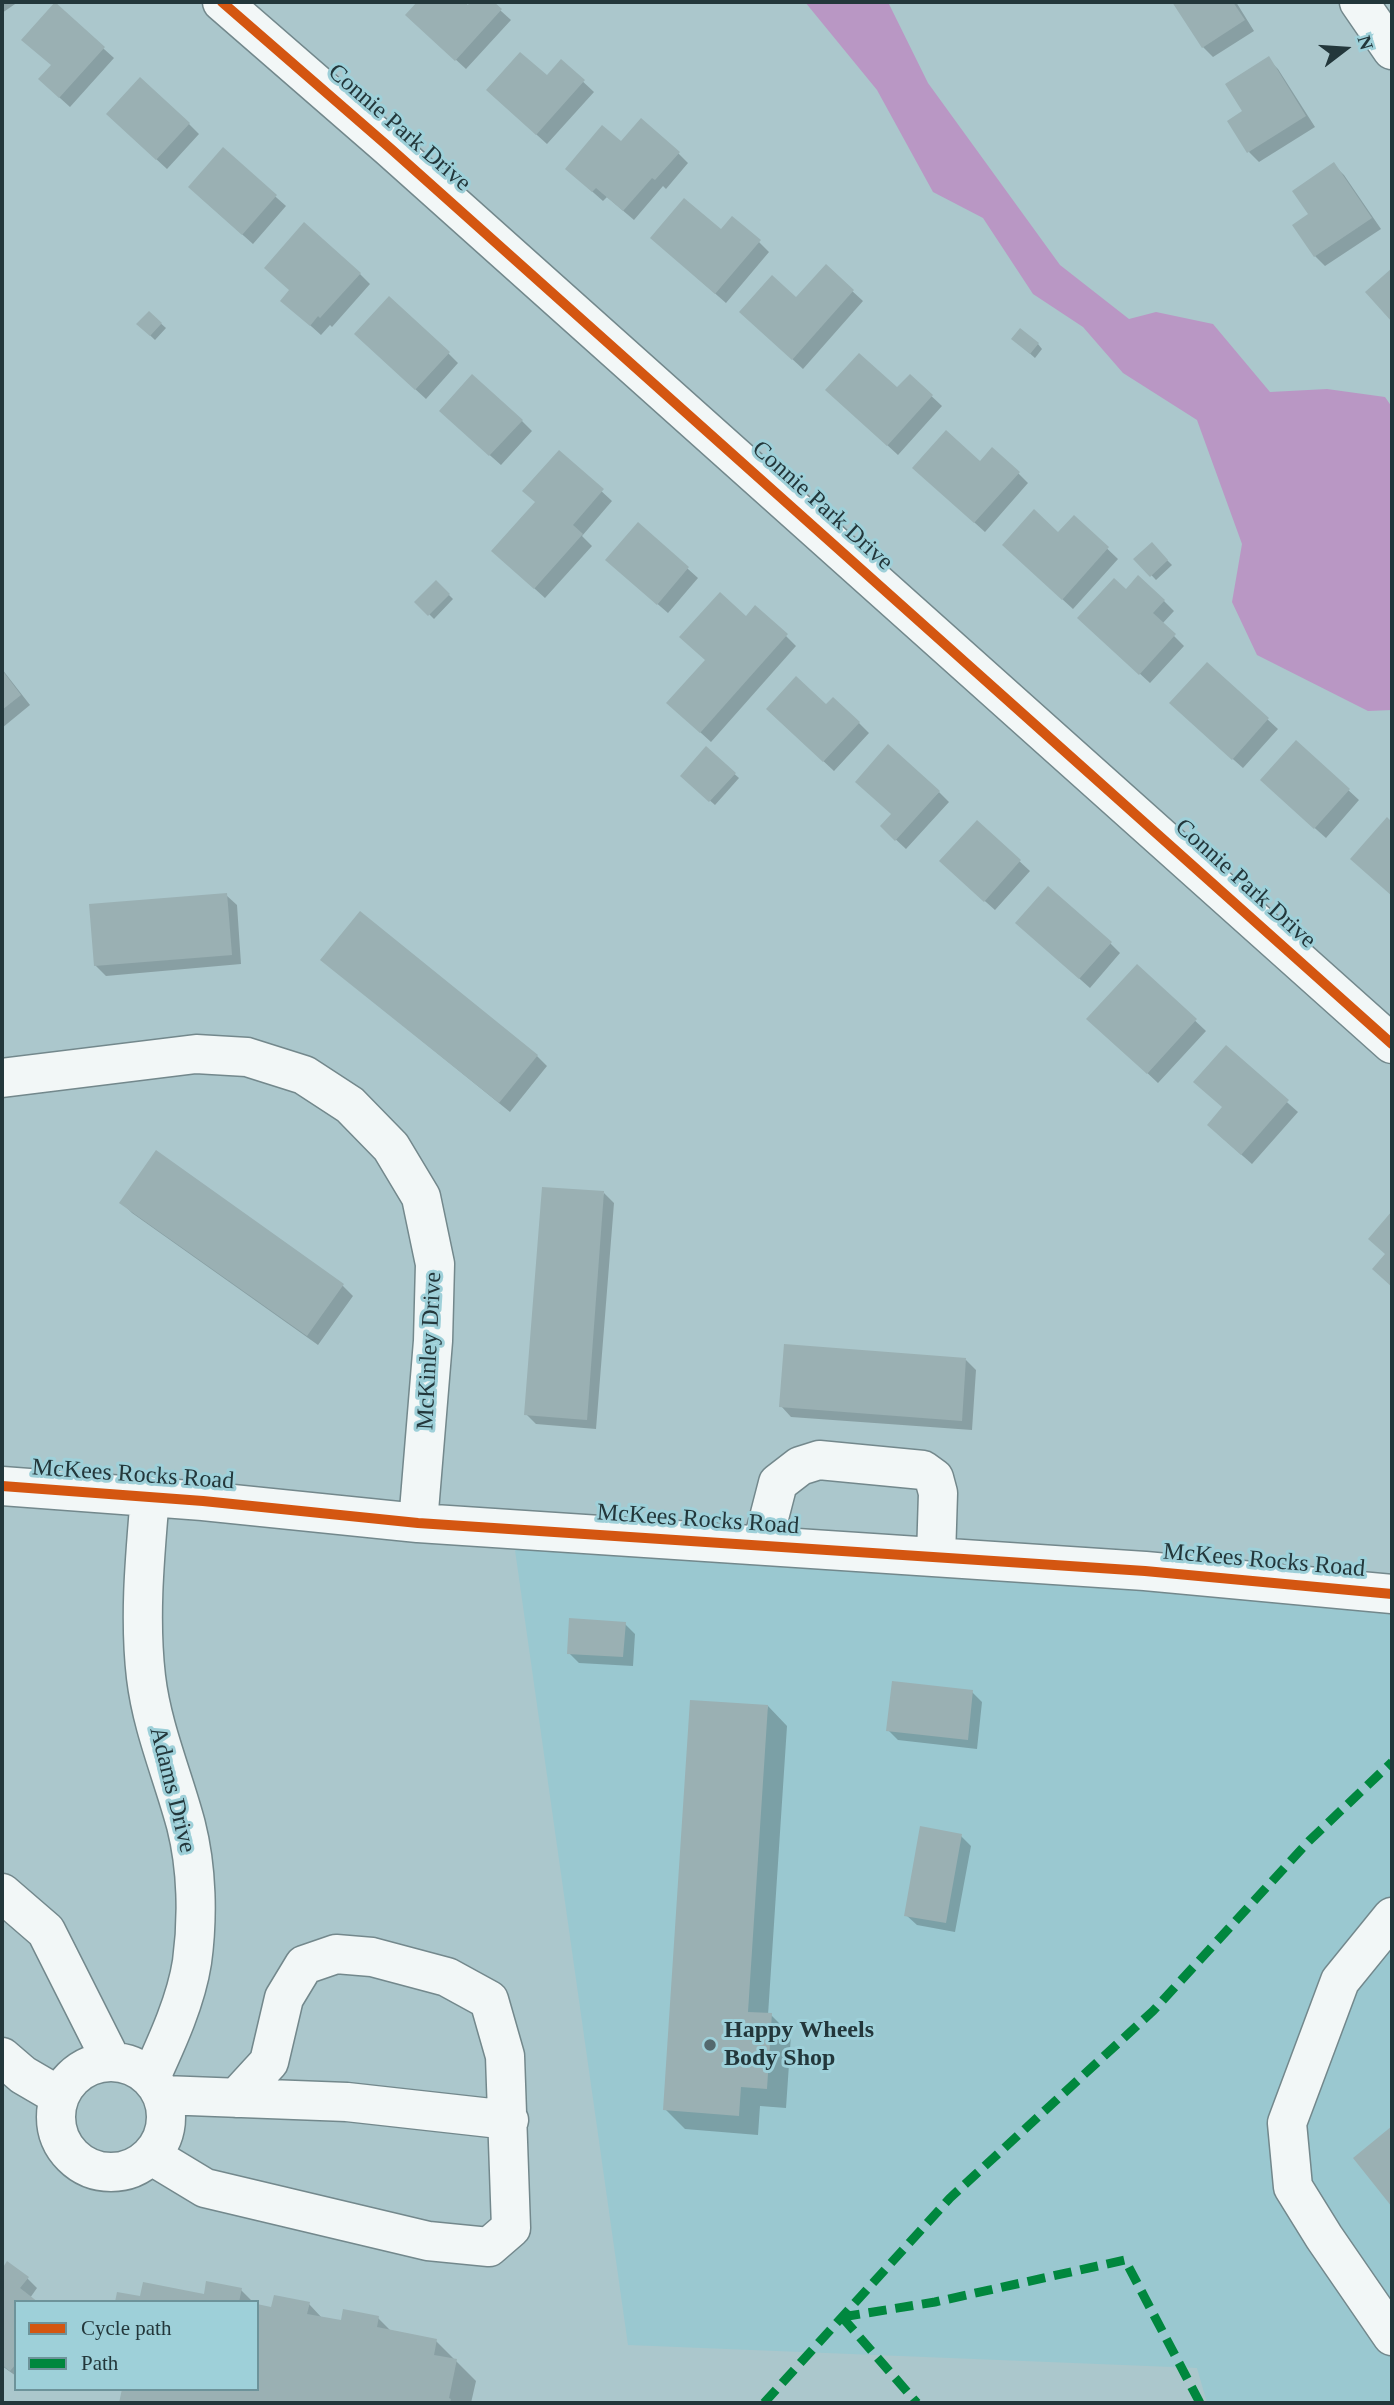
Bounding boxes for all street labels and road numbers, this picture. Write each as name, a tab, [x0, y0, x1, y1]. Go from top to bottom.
street label: Connie Park Drive	[322, 58, 476, 198]
street label: Connie Park Drive	[745, 435, 899, 577]
street label: Connie Park Drive	[1168, 813, 1322, 955]
street label: McKinley Drive	[411, 1271, 449, 1431]
street label: McKees Rocks Road	[31, 1454, 235, 1496]
street label: McKees Rocks Road	[596, 1499, 800, 1541]
street label: McKees Rocks Road	[1162, 1538, 1366, 1584]
street label: Adams Drive	[142, 1724, 202, 1856]

